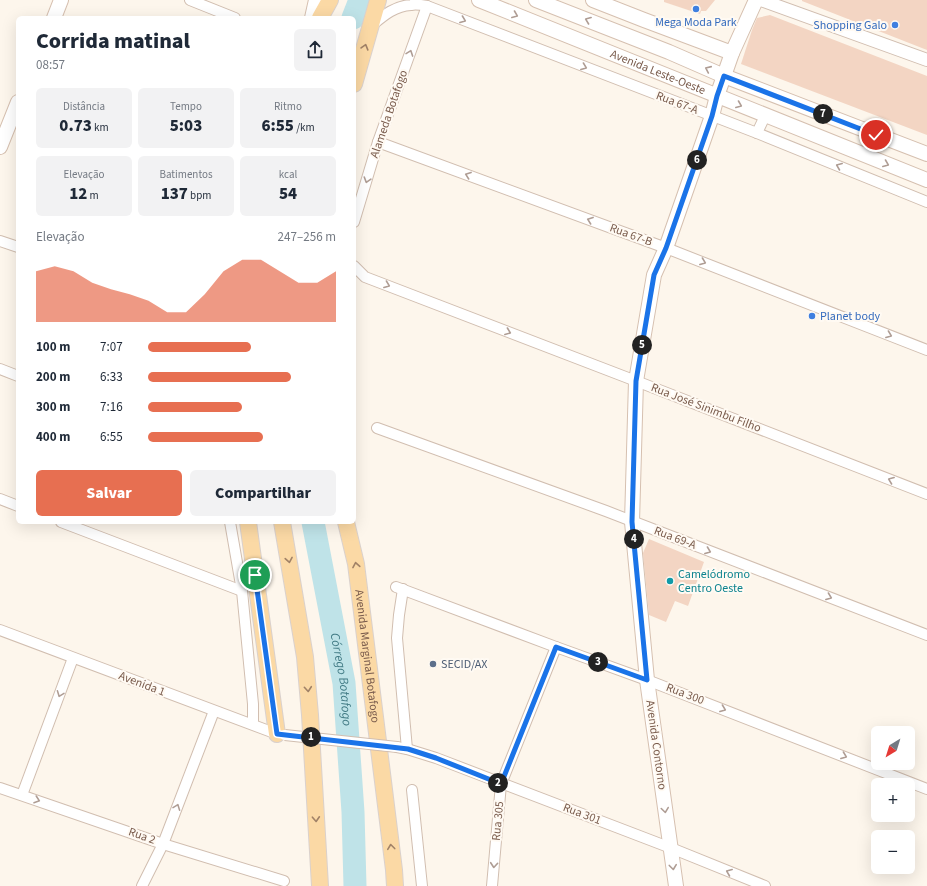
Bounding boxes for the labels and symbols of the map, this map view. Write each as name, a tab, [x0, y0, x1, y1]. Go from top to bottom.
marker: Mega Moda Park	[691, 4, 701, 14]
one-way arrow	[511, 10, 518, 18]
place label: Mega Moda Park	[655, 14, 737, 31]
one-way arrow	[460, 15, 467, 23]
one-way arrow	[584, 17, 592, 25]
place label: Shopping Galo	[813, 17, 887, 34]
marker: Shopping Galo	[890, 20, 900, 30]
one-way arrow	[360, 43, 369, 50]
street label: Avenida Leste-Oeste	[608, 45, 708, 99]
one-way arrow	[405, 49, 414, 56]
one-way arrow	[581, 62, 588, 70]
one-way arrow	[705, 66, 712, 74]
street label: Alameda Botafogo	[366, 68, 412, 160]
street label: Rua 67-A	[653, 87, 701, 119]
one-way arrow	[735, 100, 743, 108]
pin: 7	[813, 104, 833, 124]
pin	[859, 118, 893, 152]
pin: 6	[687, 150, 707, 170]
one-way arrow	[881, 159, 889, 167]
one-way arrow	[835, 163, 843, 171]
one-way arrow	[465, 172, 472, 180]
one-way arrow	[363, 176, 372, 183]
one-way arrow	[587, 216, 594, 225]
street label: Rua 67-B	[607, 219, 655, 251]
one-way arrow	[698, 257, 706, 265]
one-way arrow	[383, 281, 390, 289]
place label: Planet body	[820, 308, 881, 325]
marker: Planet body	[807, 311, 817, 321]
one-way arrow	[505, 327, 512, 335]
one-way arrow	[885, 330, 892, 338]
pin: 5	[632, 335, 652, 355]
street label: Rua José Sinimbu Filho	[648, 379, 764, 437]
one-way arrow	[887, 477, 894, 485]
street label: Rua 69-A	[651, 522, 699, 554]
pin: 4	[624, 529, 644, 549]
one-way arrow	[704, 546, 711, 554]
one-way arrow	[284, 557, 292, 564]
pin	[238, 558, 272, 592]
one-way arrow	[352, 562, 360, 569]
place label: Camelódromo Centro Oeste	[678, 566, 750, 597]
marker: Camelódromo Centro Oeste	[665, 576, 675, 586]
street label: Avenida Marginal Botafogo	[351, 589, 384, 724]
one-way arrow	[826, 593, 833, 601]
water label: Córrego Botafogo	[326, 631, 356, 727]
pin: 3	[588, 652, 608, 672]
place label: SECID/AX	[441, 656, 487, 673]
marker: SECID/AX	[428, 659, 438, 669]
street label: Avenida 1	[116, 667, 168, 701]
street label: Rua 300	[663, 679, 707, 709]
one-way arrow	[303, 686, 312, 692]
one-way arrow	[56, 691, 64, 698]
street label: Avenida Contorno	[641, 699, 671, 791]
one-way arrow	[719, 705, 726, 713]
north arrow	[871, 726, 915, 770]
pin: 1	[301, 727, 321, 747]
one-way arrow	[840, 752, 847, 760]
pin: 2	[488, 773, 508, 793]
one-way arrow	[33, 795, 40, 804]
street label: Rua 301	[560, 799, 604, 829]
street label: Rua 305	[488, 800, 508, 842]
one-way arrow	[173, 804, 181, 811]
one-way arrow	[661, 807, 670, 813]
one-way arrow	[312, 816, 320, 822]
street label: Rua 2	[126, 823, 158, 849]
one-way arrow	[387, 844, 396, 850]
one-way arrow	[489, 861, 498, 868]
one-way arrow	[668, 864, 677, 870]
one-way arrow	[725, 868, 732, 876]

